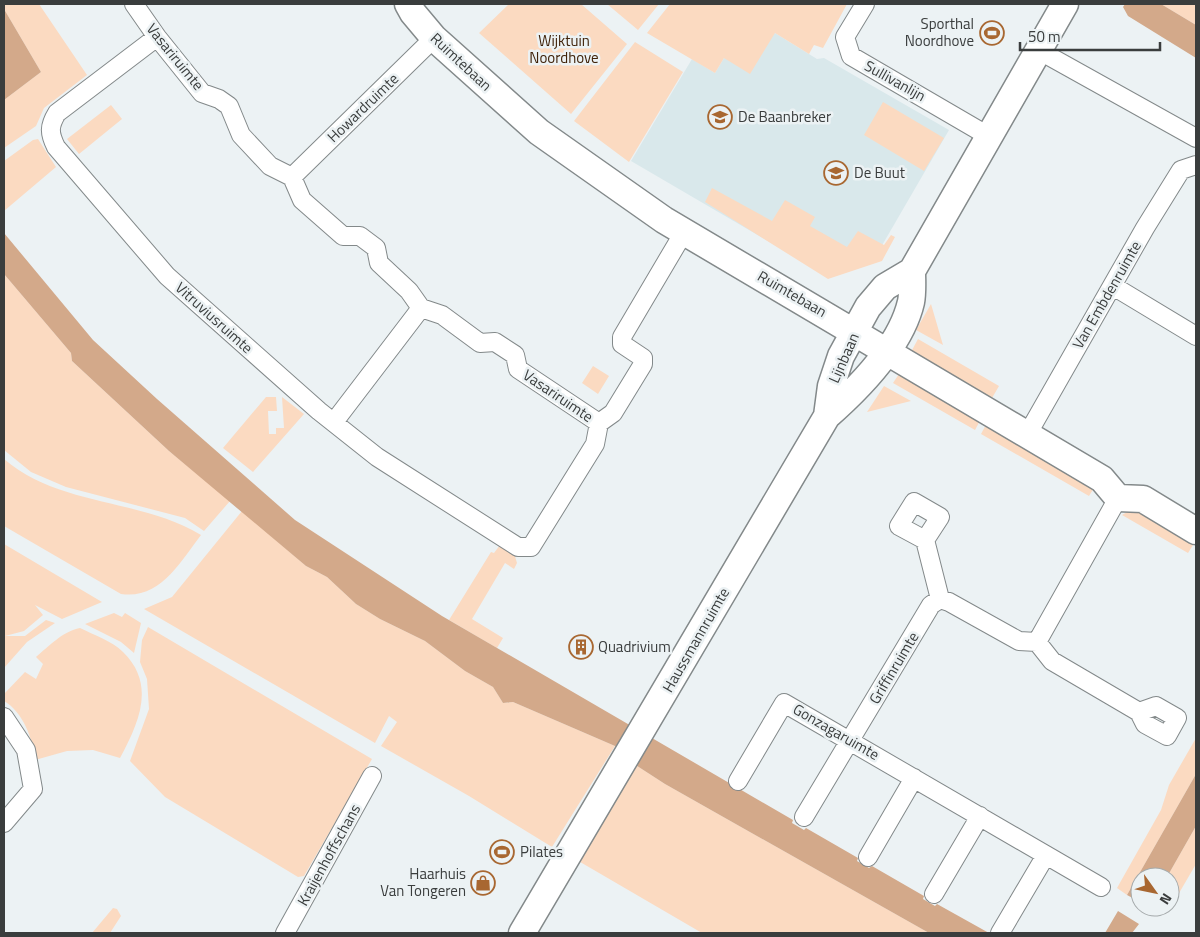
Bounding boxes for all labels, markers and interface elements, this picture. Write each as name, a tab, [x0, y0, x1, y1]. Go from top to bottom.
place label: Sporthal Noordhove	[905, 12, 974, 52]
street label: Vasariruimte	[141, 18, 210, 95]
sports icon: Sporthal Noordhove	[979, 20, 1005, 46]
scale bar	[1020, 20, 1160, 52]
text: 50 m	[1028, 25, 1061, 48]
street label: Ruimtebaan	[425, 27, 497, 96]
park label: Wijktuin Noordhove	[529, 29, 599, 69]
street label: Sullivanlijn	[860, 54, 930, 107]
street label: Howardruimte	[322, 68, 404, 148]
school or university icon: De Baanbreker	[707, 104, 733, 130]
place label: De Baanbreker	[738, 105, 831, 128]
school or university icon: De Buut	[823, 160, 849, 186]
place label: De Buut	[854, 161, 906, 184]
street label: Van Embdenruimte	[1066, 236, 1147, 353]
street label: Ruimtebaan	[753, 264, 831, 323]
street label: Vitruviusruimte	[170, 276, 258, 359]
street label: Lijnbaan	[822, 329, 865, 387]
street label: Vasariruimte	[518, 364, 598, 428]
street label: Haussmannruimte	[656, 583, 735, 696]
street label: Griffinruimte	[863, 627, 924, 708]
building icon: Quadrivium	[568, 634, 594, 660]
place label: Quadrivium	[598, 635, 671, 658]
street label: Gonzagaruimte	[789, 697, 884, 766]
street label: Kraijenhoffschans	[291, 800, 366, 910]
sports icon: Pilates	[489, 839, 515, 865]
place label: Pilates	[520, 840, 563, 863]
place label: Haarhuis Van Tongeren	[380, 862, 466, 902]
north arrow	[1130, 867, 1180, 917]
shop icon: Haarhuis Van Tongeren	[470, 870, 496, 896]
text: N	[1155, 890, 1178, 909]

